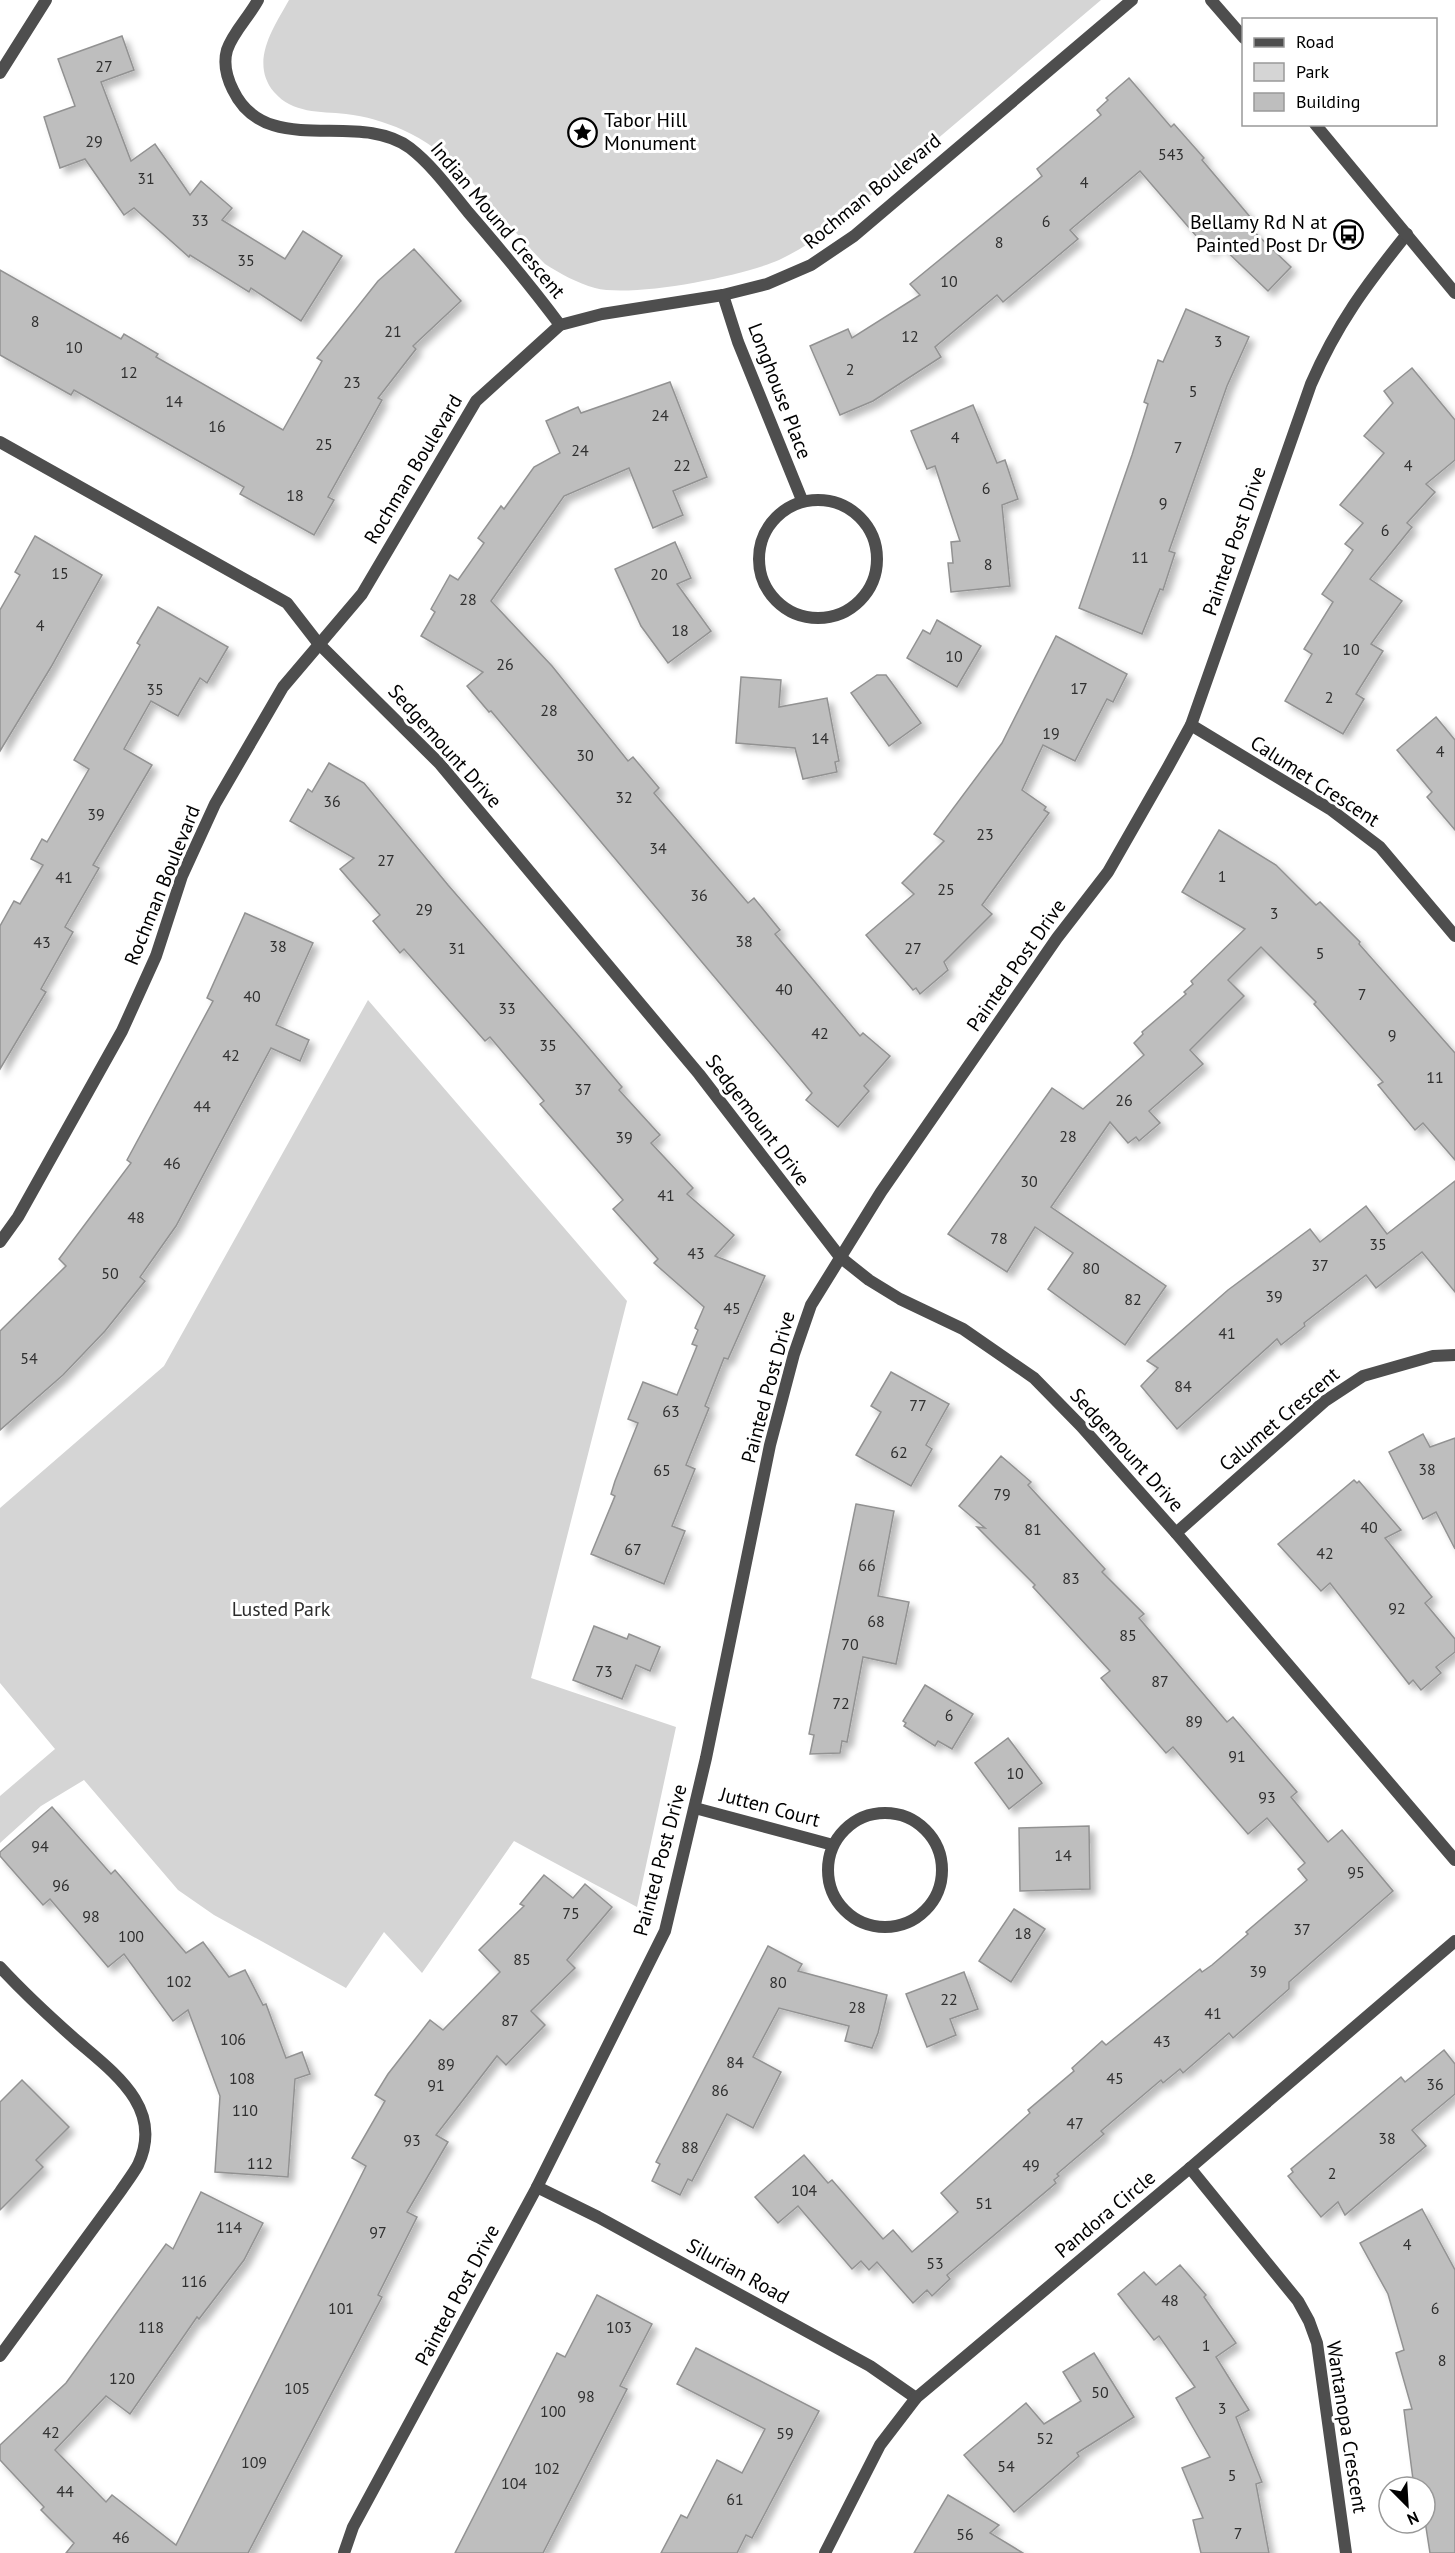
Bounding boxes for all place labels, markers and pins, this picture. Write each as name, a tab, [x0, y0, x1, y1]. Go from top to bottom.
place label: Tabor Hill Monument	[604, 107, 697, 156]
place icon: Tabor Hill Monument	[567, 116, 599, 148]
place label: Bellamy Rd N at Painted Post Dr	[1190, 209, 1327, 258]
bus stop icon: Bellamy Rd N at Painted Post Dr	[1332, 218, 1364, 250]

